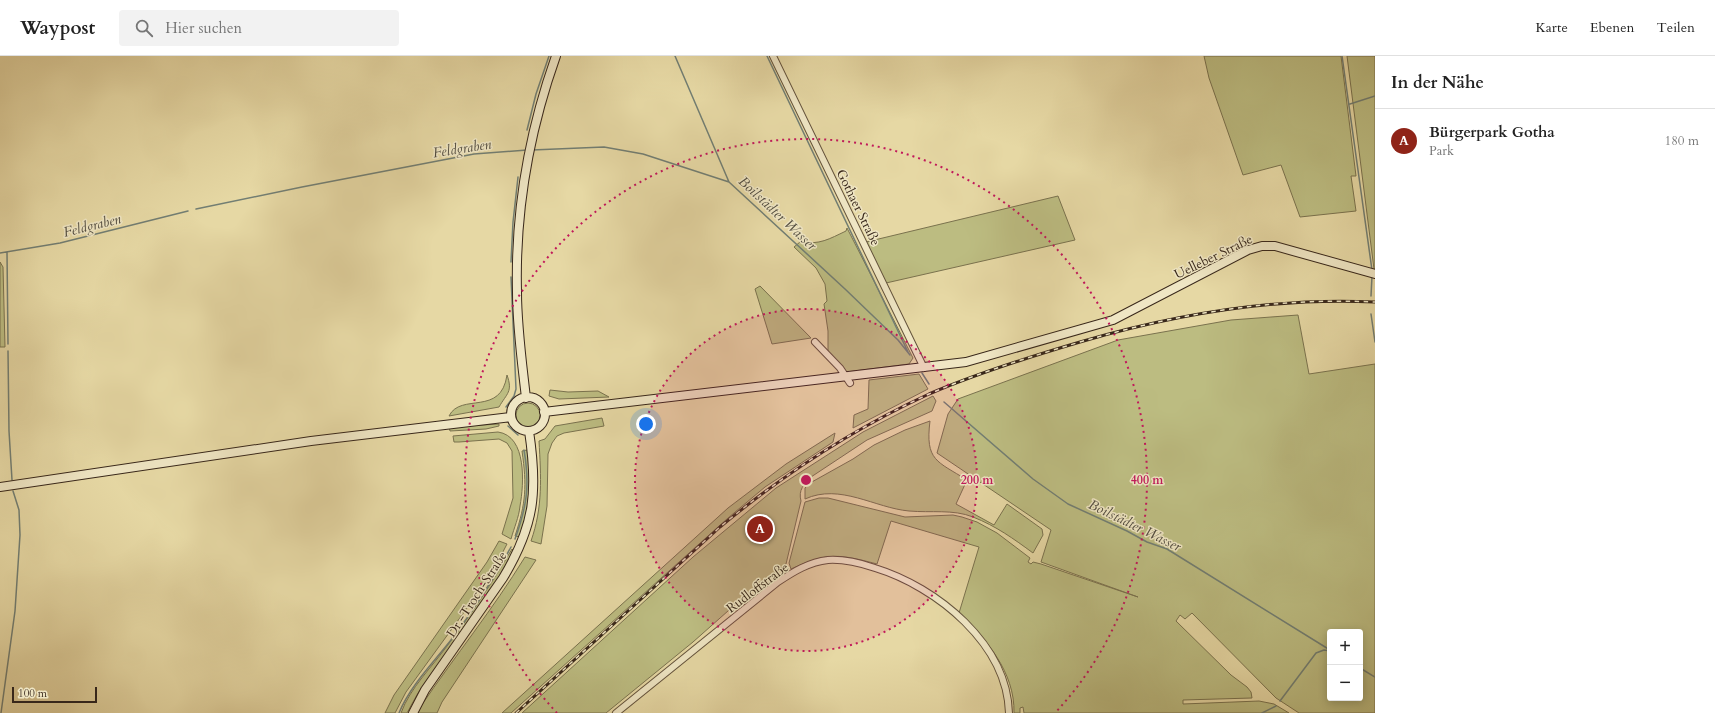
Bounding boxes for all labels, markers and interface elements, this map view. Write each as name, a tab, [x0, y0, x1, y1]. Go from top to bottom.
search box	[119, 10, 399, 46]
text: Waypost	[20, 15, 95, 41]
icon: search	[133, 17, 155, 39]
text: Hier suchen	[165, 18, 242, 38]
text: Karte	[1535, 18, 1568, 37]
text: Ebenen	[1590, 18, 1635, 37]
text: Teilen	[1657, 18, 1695, 37]
text: In der Nähe	[1391, 71, 1484, 94]
text: Bürgerpark Gotha	[1429, 122, 1555, 142]
text: A	[1399, 132, 1409, 150]
text: 180 m	[1665, 132, 1699, 150]
water label: Feldgraben	[432, 134, 493, 162]
text: Park	[1429, 142, 1454, 160]
street label: Gothaer Straße	[832, 166, 884, 249]
water label: Boilstädter Wasser	[734, 172, 821, 255]
water label: Feldgraben	[61, 209, 123, 242]
street label: Uelleber Straße	[1171, 230, 1256, 284]
your location	[636, 414, 656, 434]
text: 200 m	[961, 472, 994, 488]
text: 400 m	[1131, 472, 1164, 488]
centre of rings	[799, 473, 813, 487]
water label: Boilstädter Wasser	[1085, 495, 1185, 556]
pin: A	[747, 514, 773, 544]
street label: Dr.-Troch-Straße	[442, 548, 511, 641]
street label: Rudloffstraße	[723, 558, 793, 617]
map controls	[1327, 629, 1363, 701]
button: +	[1327, 629, 1363, 665]
button: −	[1327, 665, 1363, 701]
scale bar	[12, 685, 97, 704]
text: 100 m	[18, 686, 47, 701]

